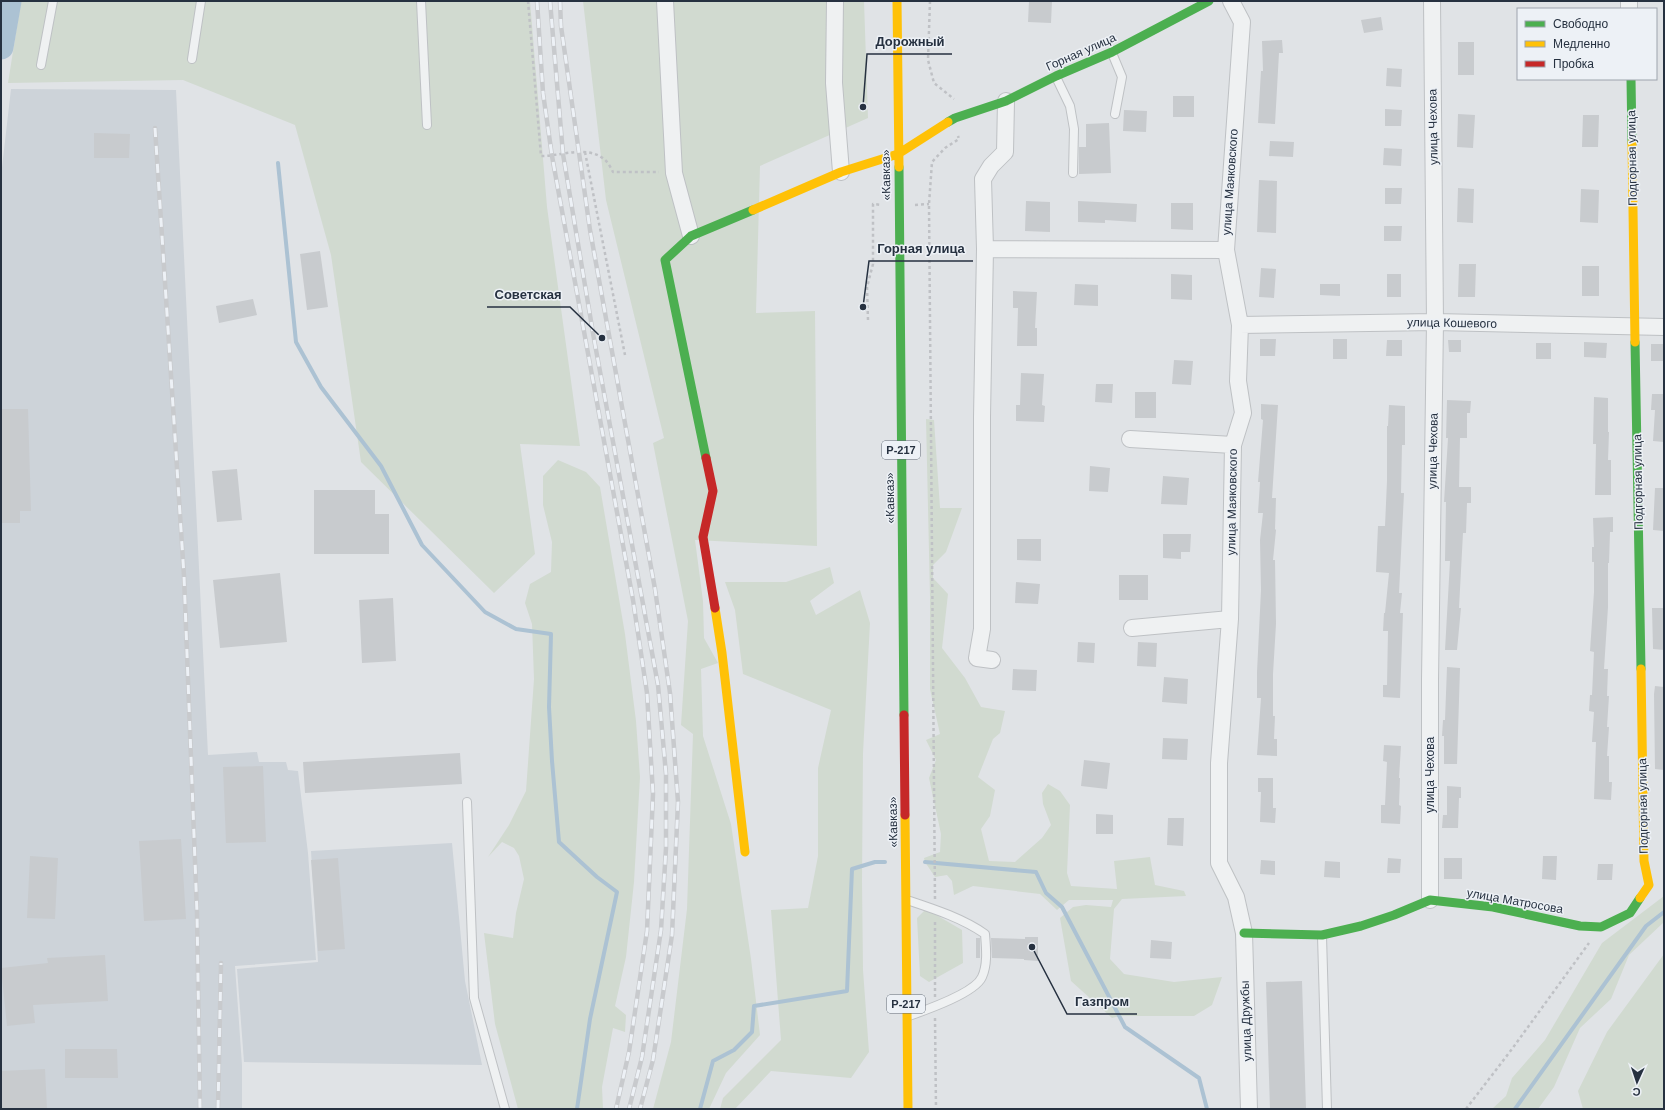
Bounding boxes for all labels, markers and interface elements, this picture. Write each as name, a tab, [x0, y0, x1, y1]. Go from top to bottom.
legend	[1517, 8, 1657, 80]
text: Свободно	[1553, 17, 1608, 31]
callout: Дорожный	[867, 29, 952, 54]
street label: Горная улица	[1044, 30, 1118, 74]
text: Дорожный	[875, 34, 945, 49]
text: Медленно	[1553, 37, 1610, 51]
text: Пробка	[1553, 57, 1594, 71]
street label: улица Чехова	[1425, 88, 1441, 165]
street label: Подгорная улица	[1624, 110, 1640, 206]
street label: улица Маяковского	[1219, 128, 1241, 236]
street label: «Кавказ»	[879, 149, 893, 201]
callout: Горная улица	[869, 236, 973, 261]
text: Горная улица	[877, 241, 966, 256]
callout: Советская	[487, 282, 570, 307]
text: Советская	[495, 287, 561, 302]
street label: улица Кошевого	[1407, 315, 1497, 331]
street label: улица Чехова	[1425, 412, 1441, 489]
street label: Подгорная улица	[1630, 434, 1646, 530]
road number: Р-217	[882, 441, 920, 459]
street label: улица Маяковского	[1224, 448, 1240, 556]
street label: «Кавказ»	[883, 472, 897, 524]
street label: улица Чехова	[1423, 737, 1437, 813]
street label: Подгорная улица	[1635, 758, 1651, 854]
street label: «Кавказ»	[886, 796, 900, 848]
street label: улица Матросова	[1466, 886, 1565, 916]
street label: улица Дружбы	[1238, 980, 1254, 1062]
callout: Газпром	[1067, 989, 1137, 1014]
text: Газпром	[1075, 994, 1129, 1009]
road number: Р-217	[887, 995, 925, 1013]
north arrow	[1617, 1062, 1657, 1102]
text: С	[1632, 1086, 1641, 1098]

